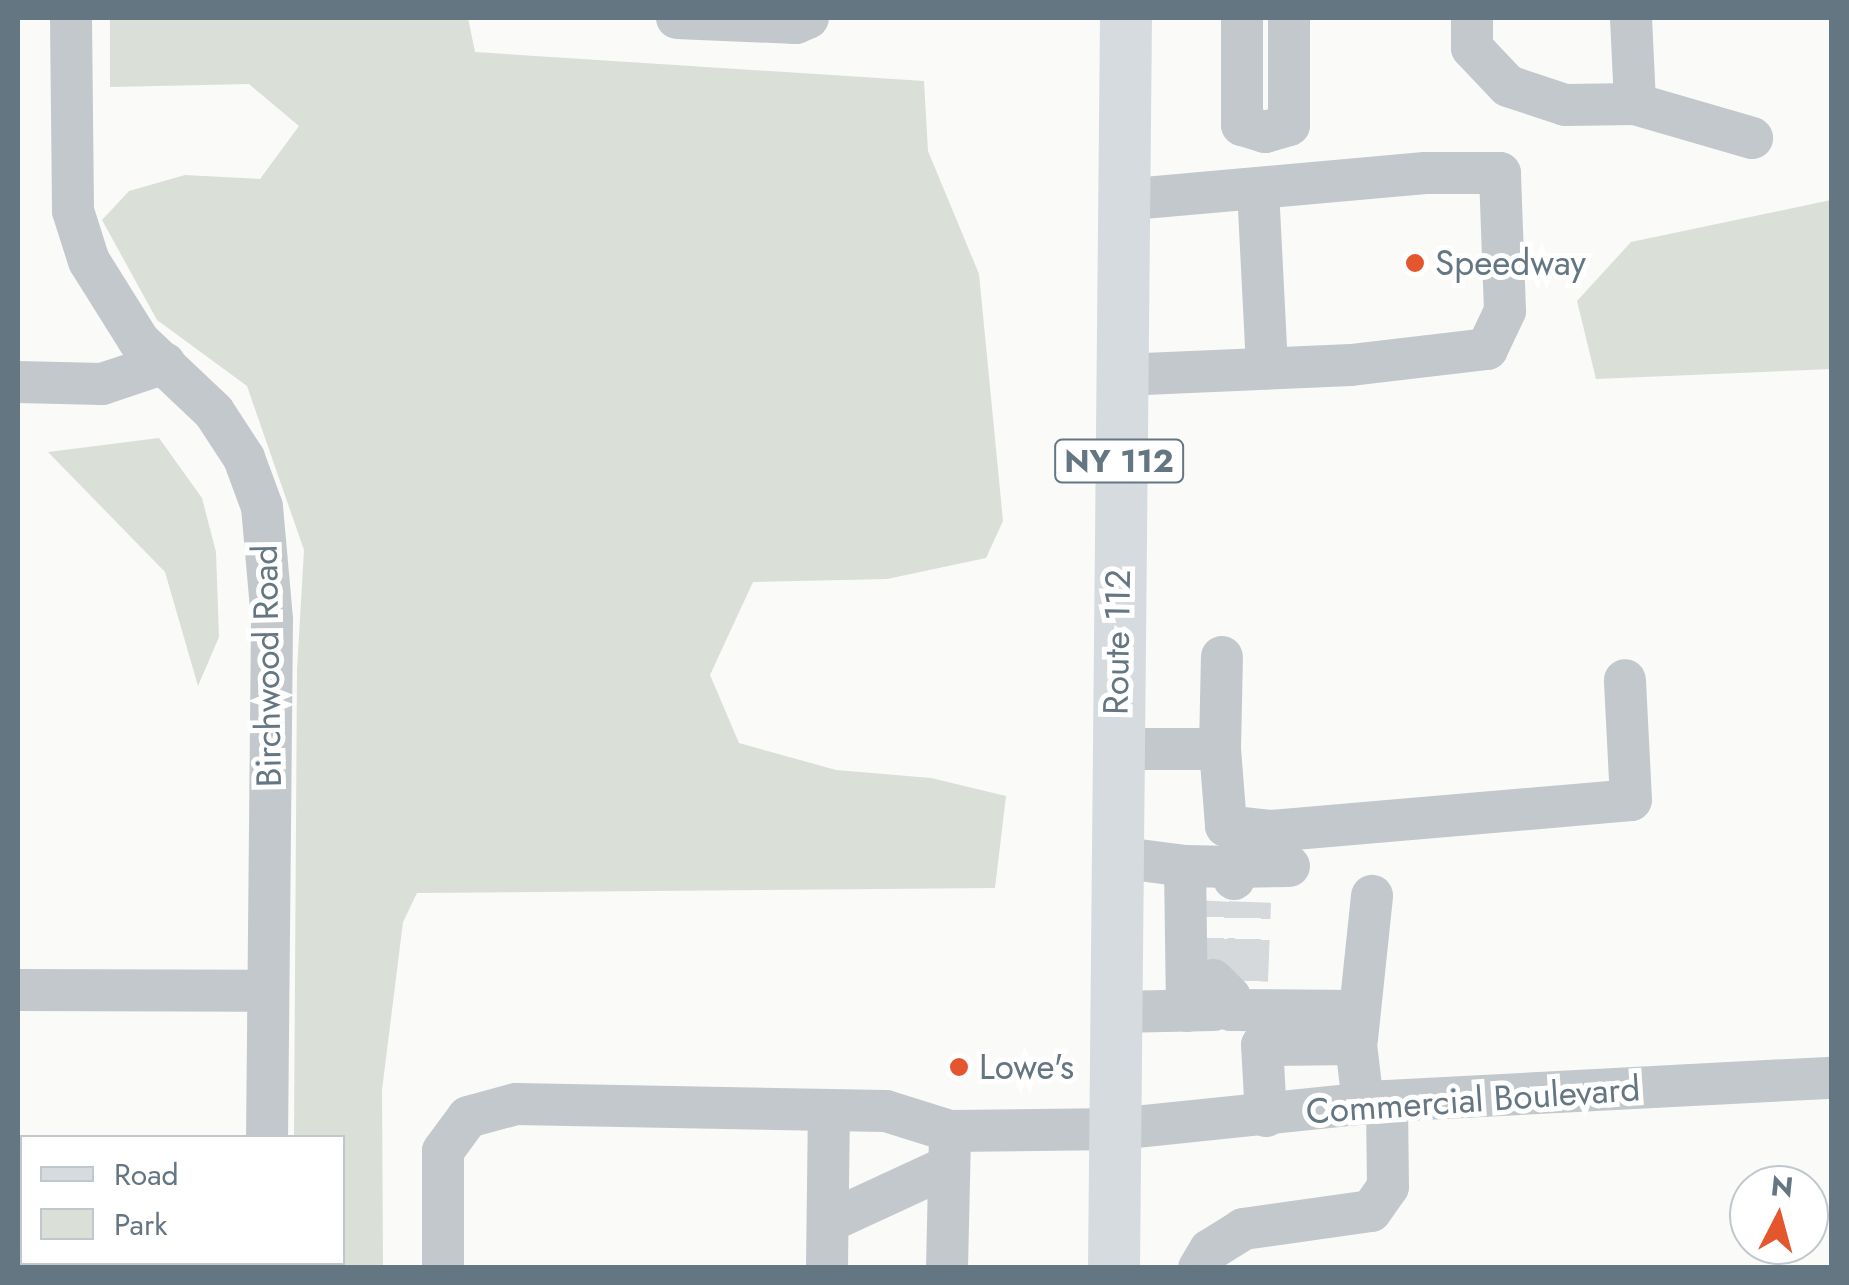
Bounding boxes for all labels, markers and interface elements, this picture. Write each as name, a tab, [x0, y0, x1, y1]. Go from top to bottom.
place label: Speedway	[1435, 242, 1586, 284]
marker: Speedway	[1404, 252, 1426, 274]
road number: NY 112	[1054, 434, 1184, 488]
street label: Birchwood Road	[244, 544, 290, 788]
street label: Route 112	[1095, 569, 1139, 715]
place label: Lowe's	[979, 1046, 1074, 1088]
marker: Lowe's	[948, 1056, 970, 1078]
street label: Commercial Boulevard	[1304, 1067, 1642, 1133]
legend	[20, 1135, 345, 1265]
text: Road	[114, 1153, 179, 1196]
north arrow	[1729, 1165, 1829, 1265]
text: N	[1769, 1165, 1795, 1208]
text: Park	[114, 1203, 167, 1246]

